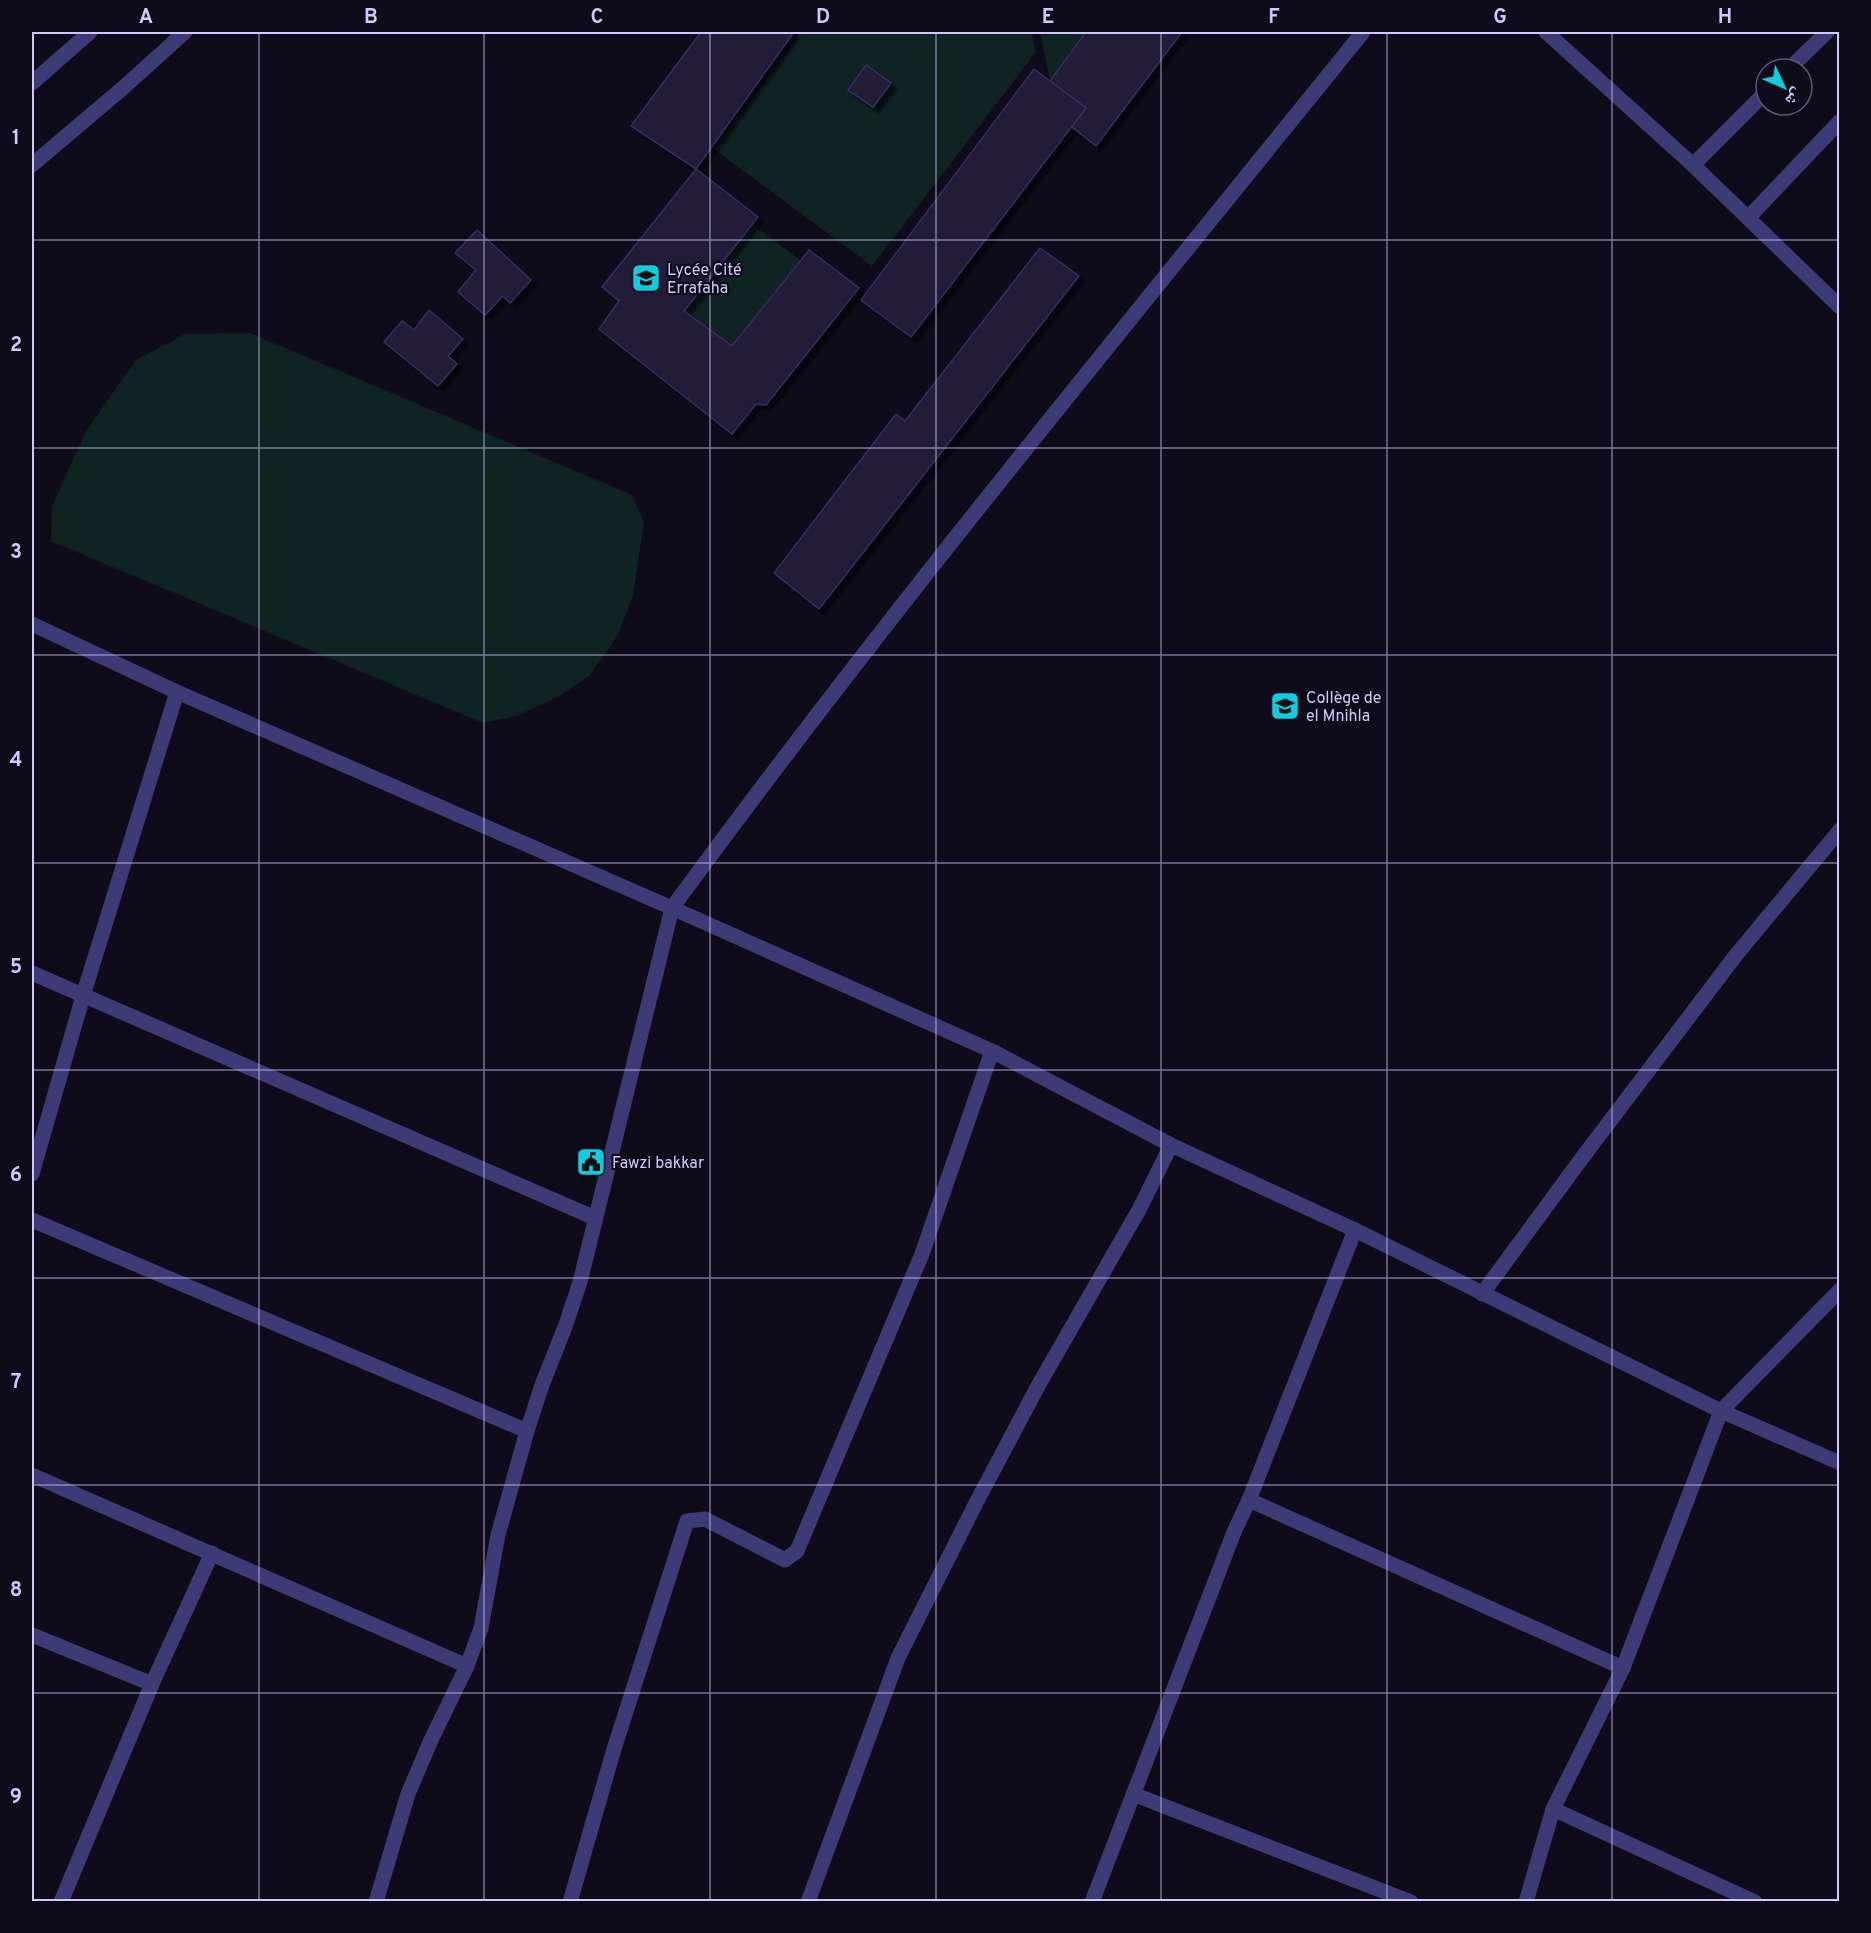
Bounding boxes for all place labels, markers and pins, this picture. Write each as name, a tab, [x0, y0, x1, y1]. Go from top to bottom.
place label: Lycée Cité Errafaha	[667, 261, 742, 299]
school or university icon: Lycée Cité Errafaha	[630, 262, 662, 294]
place label: Collège de el Mnihla	[1306, 689, 1381, 727]
school or university icon: Collège de el Mnihla	[1269, 690, 1301, 722]
public building icon: Fawzi bakkar	[575, 1146, 607, 1178]
place label: Fawzi bakkar	[612, 1154, 704, 1174]

